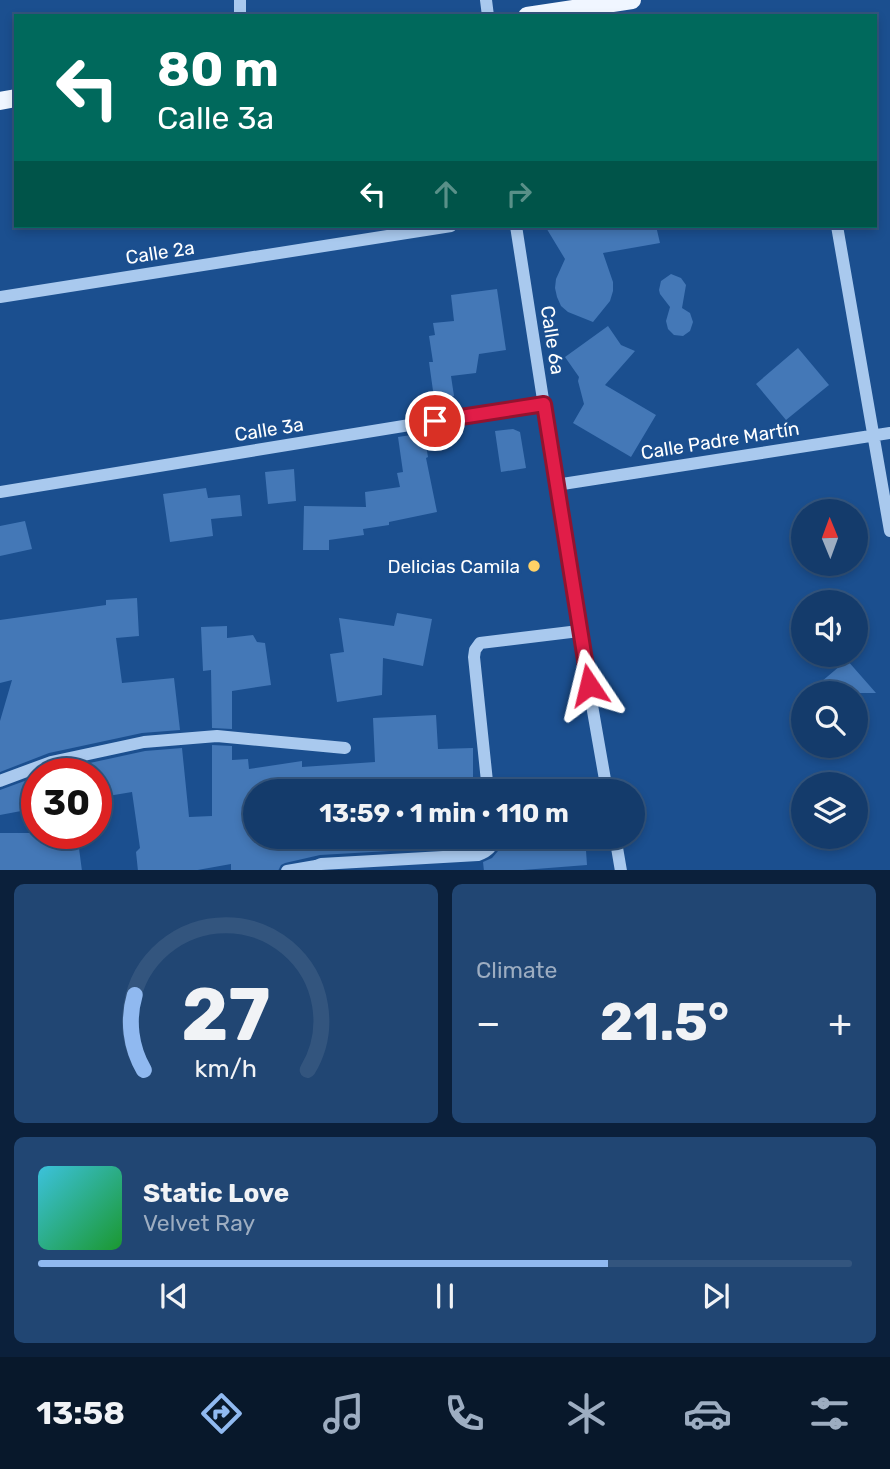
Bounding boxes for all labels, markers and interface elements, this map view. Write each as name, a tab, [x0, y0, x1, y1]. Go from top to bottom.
text: 80 m	[157, 40, 279, 98]
icon: left	[42, 42, 133, 133]
text: Calle 3a	[157, 99, 274, 137]
icon: left	[354, 175, 392, 213]
icon: ahead	[427, 175, 465, 213]
icon: right	[500, 175, 538, 213]
street label: Calle 2a	[124, 236, 196, 269]
street label: Calle 6a	[536, 304, 569, 376]
pin	[405, 391, 465, 451]
icon: arrive	[416, 402, 454, 440]
street label: Calle 3a	[233, 413, 305, 446]
street label: Calle Padre Martín	[639, 417, 801, 464]
north arrow	[791, 499, 868, 576]
map controls	[791, 499, 868, 849]
place label: Delicias Camila	[387, 555, 520, 578]
marker: Delicias Camila	[526, 558, 542, 574]
button: sound	[791, 590, 868, 667]
position arrow	[552, 648, 626, 722]
button: search	[791, 681, 868, 758]
speed limit sign: 30	[21, 758, 112, 849]
button: layers	[791, 772, 868, 849]
text: 13:59 · 1 min · 110 m	[319, 798, 569, 829]
text: Climate	[476, 956, 557, 984]
text: 27	[181, 972, 271, 1058]
text: 21.5°	[600, 991, 729, 1053]
text: −	[476, 1000, 501, 1046]
text: +	[828, 1000, 852, 1046]
text: km/h	[195, 1053, 257, 1082]
text: Static Love	[143, 1178, 289, 1209]
text: Velvet Ray	[143, 1209, 255, 1237]
icon: previous	[155, 1277, 193, 1315]
icon: pause	[426, 1277, 464, 1315]
icon: next	[697, 1277, 735, 1315]
icon: directions	[197, 1389, 246, 1438]
icon: music	[319, 1389, 368, 1438]
icon: phone	[440, 1389, 489, 1438]
icon: climate	[562, 1389, 611, 1438]
icon: car	[683, 1389, 732, 1438]
icon: filters	[805, 1389, 854, 1438]
text: 13:58	[36, 1394, 125, 1432]

